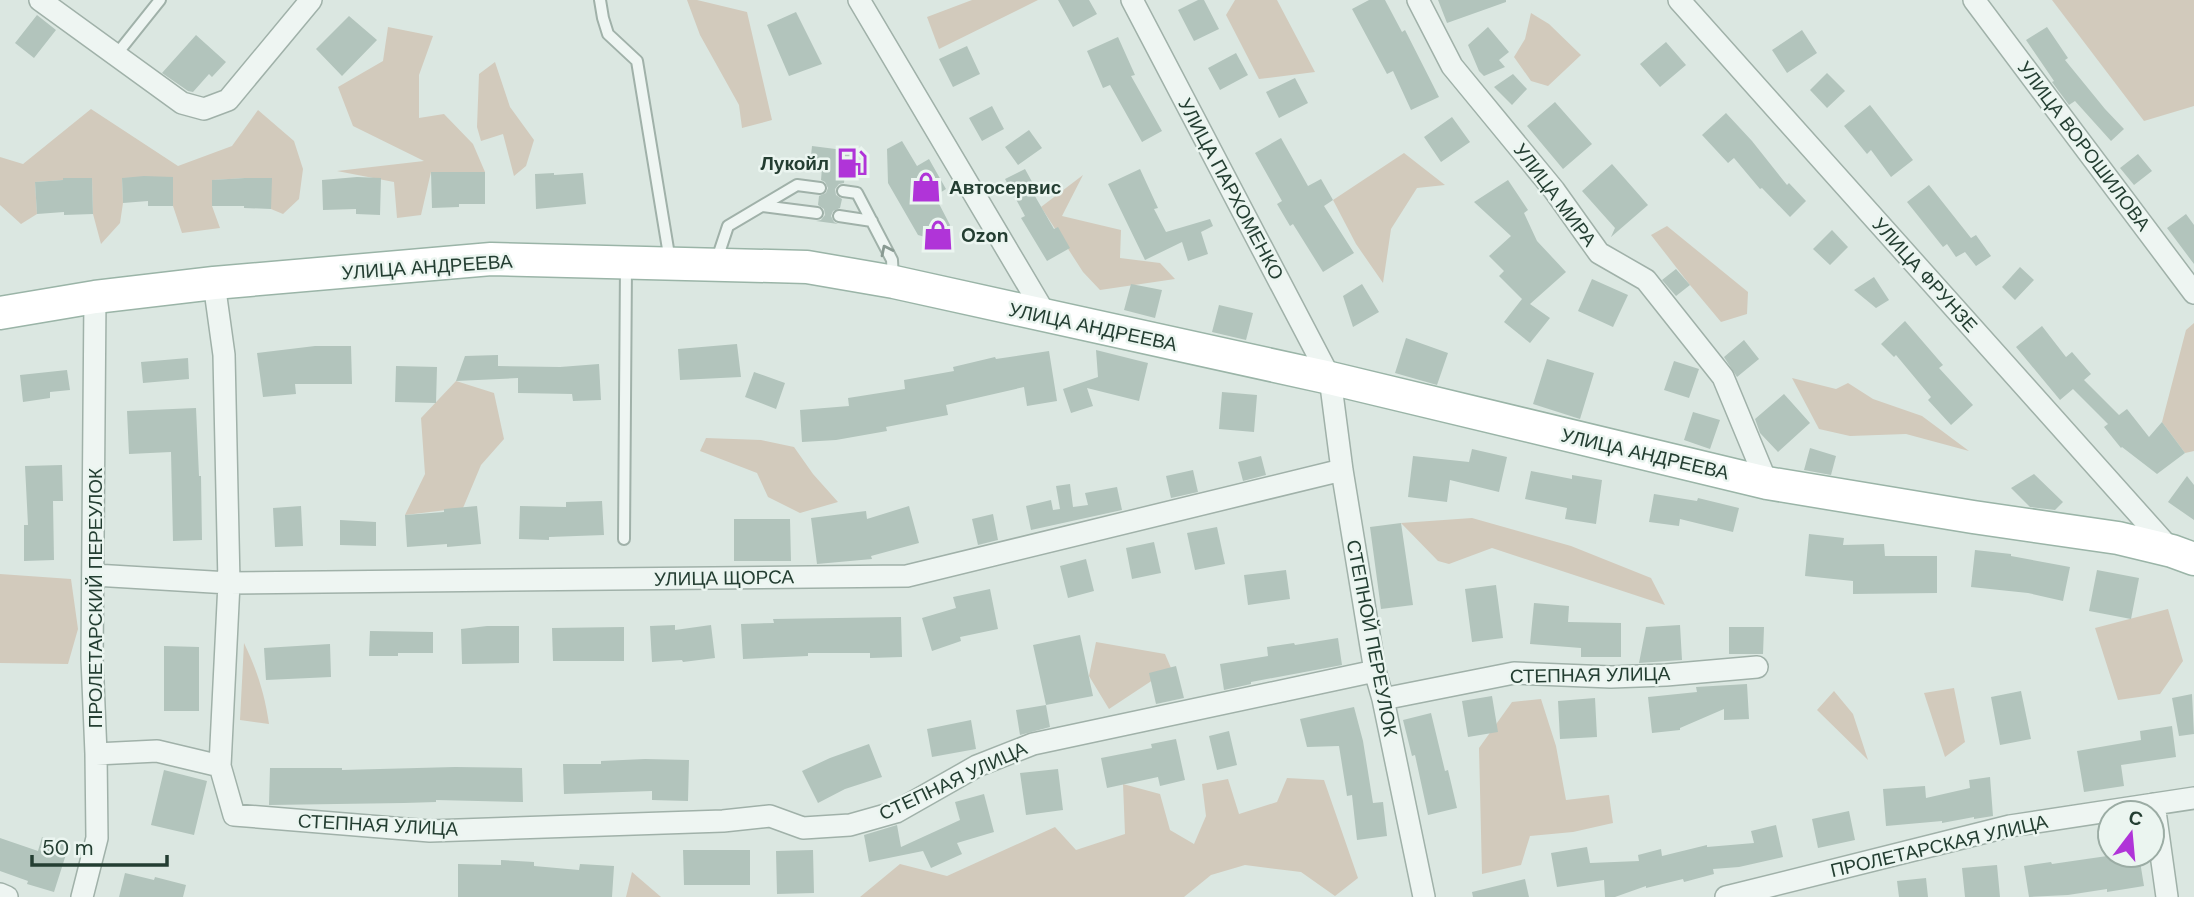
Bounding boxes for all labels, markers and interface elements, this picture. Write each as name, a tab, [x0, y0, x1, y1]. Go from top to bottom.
street label: УЛИЦА ВОРОШИЛОВА	[2012, 56, 2156, 236]
street label: УЛИЦА ПАРХОМЕНКО	[1173, 94, 1289, 284]
street label: УЛИЦА МИРА	[1508, 138, 1602, 252]
fuel station icon: Лукойл	[835, 146, 869, 180]
place label: Лукойл	[760, 151, 829, 176]
shop icon: Автосервис	[909, 170, 943, 204]
place label: Автосервис	[949, 175, 1062, 200]
street label: УЛИЦА ФРУНЗЕ	[1867, 212, 1983, 338]
shop icon: Ozon	[921, 218, 955, 252]
place label: Ozon	[961, 223, 1009, 248]
one-way arrow	[881, 245, 895, 257]
street label: УЛИЦА АНДРЕЕВА	[341, 249, 514, 285]
street label: УЛИЦА АНДРЕЕВА	[1007, 297, 1180, 357]
street label: УЛИЦА АНДРЕЕВА	[1559, 423, 1732, 486]
street label: ПРОЛЕТАРСКИЙ ПЕРЕУЛОК	[83, 468, 108, 728]
street label: СТЕПНОЙ ПЕРЕУЛОК	[1341, 538, 1403, 738]
street label: УЛИЦА ЩОРСА	[654, 564, 795, 592]
street label: СТЕПНАЯ УЛИЦА	[1510, 661, 1671, 689]
street label: СТЕПНАЯ УЛИЦА	[875, 736, 1031, 826]
north arrow	[2096, 799, 2166, 869]
text: С	[2126, 804, 2146, 832]
street label: СТЕПНАЯ УЛИЦА	[297, 808, 459, 842]
street label: ПРОЛЕТАРСКАЯ УЛИЦА	[1828, 809, 2050, 883]
scale bar	[32, 824, 166, 868]
text: 50 m	[42, 834, 93, 862]

